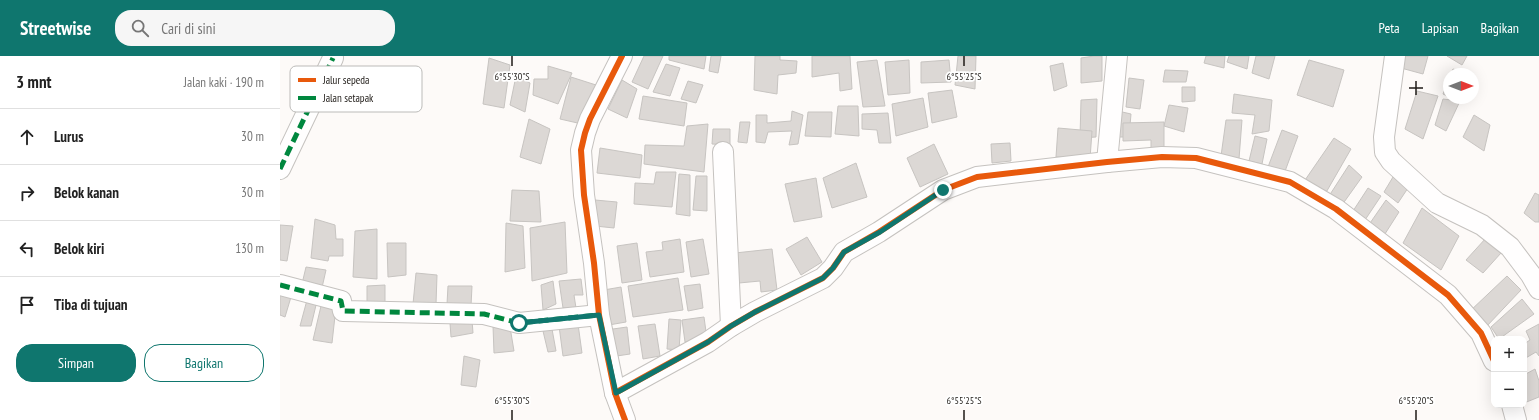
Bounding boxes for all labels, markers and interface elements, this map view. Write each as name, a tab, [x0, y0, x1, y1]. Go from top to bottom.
search box	[115, 10, 395, 46]
text: Streetwise	[20, 16, 91, 40]
icon: search	[129, 17, 151, 39]
text: Cari di sini	[161, 19, 216, 38]
text: Peta	[1379, 19, 1400, 37]
text: Lapisan	[1422, 19, 1459, 37]
text: Bagikan	[1481, 19, 1519, 37]
legend	[290, 66, 422, 112]
north arrow	[1443, 68, 1479, 104]
text: 6°55'30"S	[495, 70, 529, 83]
text: 6°55'25"S	[947, 70, 981, 83]
text: 3 mnt	[16, 71, 51, 93]
text: Jalur sepeda	[322, 73, 370, 87]
text: Jalan kaki · 190 m	[184, 74, 264, 91]
text: Jalan setapak	[322, 91, 374, 105]
icon: ahead	[16, 126, 38, 148]
text: Lurus	[54, 127, 83, 146]
text: 30 m	[241, 128, 264, 145]
route end	[934, 181, 952, 199]
icon: right	[16, 182, 38, 204]
text: Belok kanan	[54, 183, 119, 202]
text: 30 m	[241, 184, 264, 201]
icon: left	[16, 238, 38, 260]
text: Belok kiri	[54, 239, 104, 258]
text: 130 m	[235, 240, 264, 257]
icon: arrive	[16, 294, 38, 316]
text: Tiba di tujuan	[54, 295, 128, 314]
route start	[510, 314, 528, 332]
map controls	[1491, 336, 1527, 408]
button: +	[1491, 336, 1527, 372]
button: Simpan	[16, 344, 136, 382]
button: Bagikan	[144, 344, 264, 382]
button: −	[1491, 372, 1527, 408]
text: 6°55'30"S	[495, 394, 529, 407]
text: 6°55'25"S	[947, 394, 981, 407]
text: 6°55'20"S	[1399, 394, 1433, 407]

